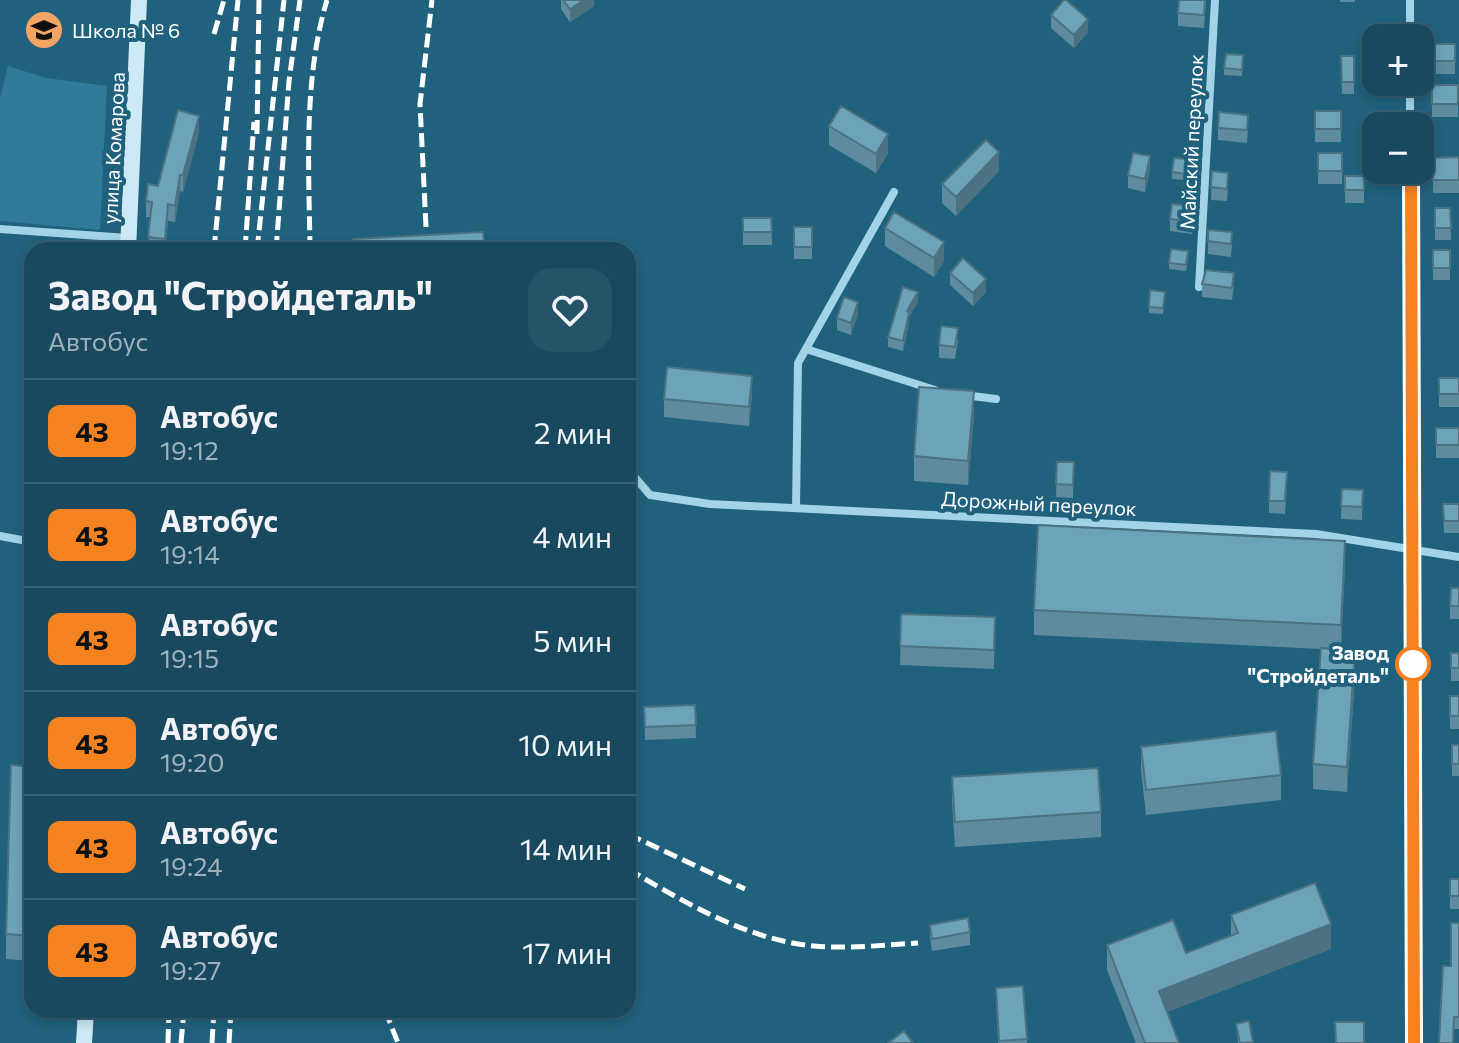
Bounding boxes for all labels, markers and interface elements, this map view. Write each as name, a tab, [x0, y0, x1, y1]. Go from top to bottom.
school or university icon: Школа № 6	[23, 9, 65, 51]
place label: Школа № 6	[72, 18, 180, 42]
map controls	[1362, 24, 1434, 184]
button: +	[1362, 24, 1434, 96]
street label: Майский переулок	[1174, 53, 1208, 230]
street label: улица Комарова	[97, 71, 129, 225]
button: −	[1362, 112, 1434, 184]
button: heart	[528, 268, 612, 352]
text: Завод "Стройдеталь"	[48, 271, 433, 318]
text: Автобус	[48, 325, 148, 356]
text: Автобус	[160, 397, 278, 434]
text: 2 мин	[534, 413, 612, 450]
text: 43	[75, 414, 109, 448]
text: 19:12	[160, 434, 219, 465]
street label: Дорожный переулок	[941, 486, 1138, 520]
text: Автобус	[160, 501, 278, 538]
text: 4 мин	[533, 517, 612, 554]
text: 43	[75, 518, 109, 552]
text: 19:14	[160, 538, 220, 569]
text: Автобус	[160, 605, 278, 642]
text: 5 мин	[533, 621, 612, 658]
text: 43	[75, 622, 109, 656]
place label: Завод "Стройдеталь"	[1248, 640, 1390, 687]
text: 19:15	[160, 642, 219, 673]
marker: Завод "Стройдеталь"	[1396, 647, 1430, 681]
text: Автобус	[160, 709, 278, 746]
text: 10 мин	[518, 725, 612, 762]
text: 43	[75, 726, 109, 760]
text: 19:20	[160, 746, 224, 777]
text: Автобус	[160, 813, 278, 850]
text: 14 мин	[520, 829, 612, 866]
text: 43	[75, 830, 109, 864]
text: 19:24	[160, 850, 223, 881]
text: Автобус	[160, 917, 278, 954]
text: 17 мин	[522, 933, 612, 970]
text: 43	[75, 934, 109, 968]
text: 19:27	[160, 954, 221, 985]

